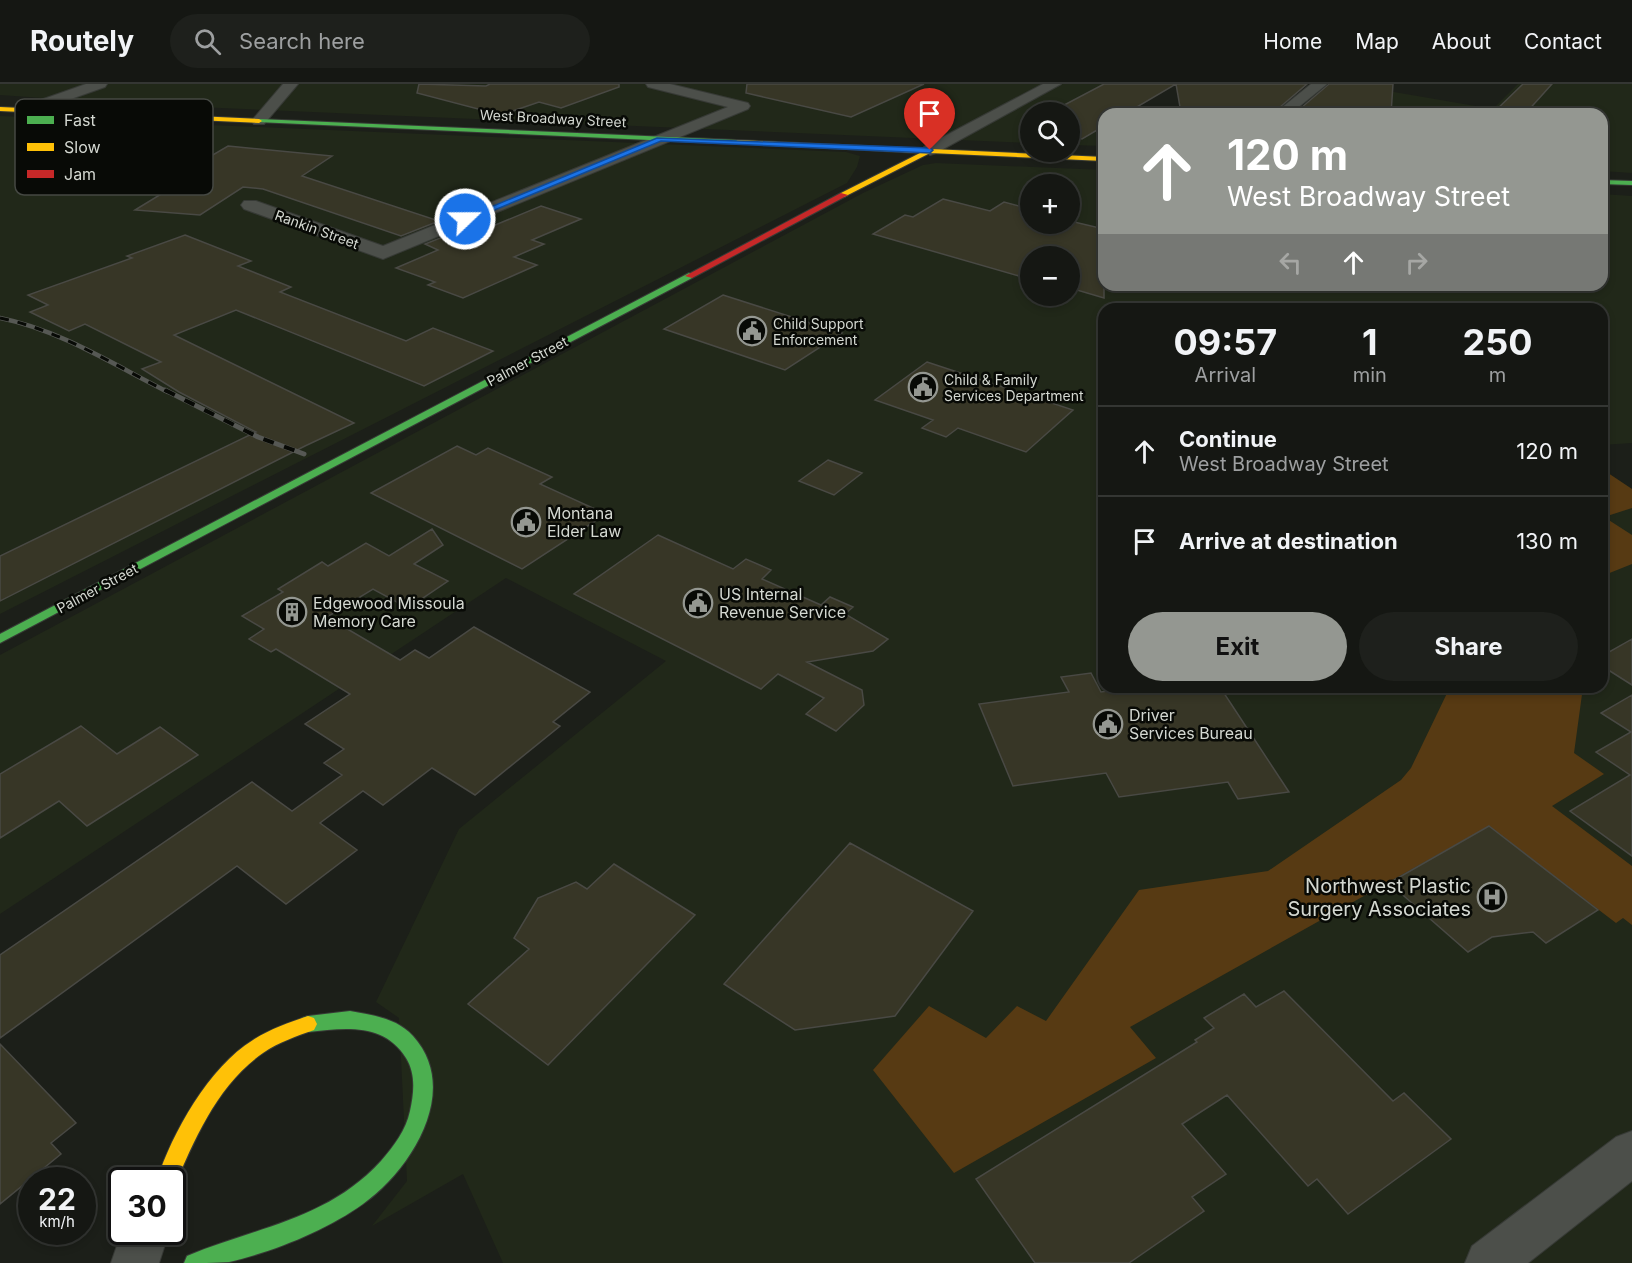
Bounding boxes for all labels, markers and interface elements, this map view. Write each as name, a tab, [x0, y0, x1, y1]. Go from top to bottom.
search box	[170, 14, 590, 68]
text: Routely	[30, 24, 134, 58]
icon: search	[191, 25, 224, 58]
text: Search here	[239, 28, 365, 54]
text: Home	[1263, 29, 1322, 54]
text: Map	[1355, 29, 1399, 54]
text: About	[1432, 29, 1491, 54]
text: Contact	[1524, 29, 1602, 54]
pin	[904, 88, 955, 150]
icon: arrive	[913, 97, 946, 130]
legend	[15, 99, 213, 195]
map controls	[1020, 102, 1080, 306]
button: search	[1020, 102, 1080, 162]
street label: West Broadway Street	[479, 106, 627, 130]
text: Fast	[64, 110, 96, 130]
text: 120 m	[1227, 129, 1348, 180]
icon: ahead	[1128, 132, 1206, 210]
text: Slow	[64, 137, 101, 157]
text: Jam	[64, 164, 96, 184]
button: +	[1020, 174, 1080, 234]
text: West Broadway Street	[1227, 180, 1510, 213]
position arrow	[433, 187, 497, 251]
street label: Rankin Street	[273, 206, 362, 252]
button: −	[1020, 246, 1080, 306]
icon: left	[1274, 246, 1307, 279]
icon: ahead	[1337, 246, 1370, 279]
icon: right	[1400, 246, 1433, 279]
public building icon: Child Support Enforcement	[736, 315, 768, 347]
place label: Child Support Enforcement	[773, 315, 864, 348]
text: 09:57	[1174, 320, 1277, 364]
text: 1	[1362, 320, 1378, 364]
text: 250	[1462, 320, 1532, 364]
street label: Palmer Street	[484, 332, 571, 389]
text: Arrival	[1195, 363, 1256, 387]
text: min	[1353, 363, 1387, 387]
text: m	[1489, 363, 1506, 387]
public building icon: Child & Family Services Department	[907, 371, 939, 403]
place label: Child & Family Services Department	[944, 371, 1084, 404]
text: Continue	[1179, 426, 1277, 452]
icon: ahead	[1128, 435, 1161, 468]
text: 120 m	[1516, 438, 1578, 464]
text: West Broadway Street	[1179, 452, 1389, 476]
place label: Montana Elder Law	[547, 503, 621, 541]
public building icon: Montana Elder Law	[510, 506, 542, 538]
icon: arrive	[1128, 525, 1161, 558]
text: Arrive at destination	[1179, 528, 1398, 554]
text: 130 m	[1516, 528, 1578, 554]
street label: Palmer Street	[54, 559, 141, 616]
place label: US Internal Revenue Service	[719, 584, 846, 622]
public building icon: US Internal Revenue Service	[682, 587, 714, 619]
place label: Edgewood Missoula Memory Care	[313, 593, 465, 631]
building icon: Edgewood Missoula Memory Care	[276, 596, 308, 628]
button: Exit	[1128, 612, 1347, 681]
button: Share	[1359, 612, 1578, 681]
place label: Driver Services Bureau	[1129, 705, 1253, 743]
public building icon: Driver Services Bureau	[1092, 708, 1124, 740]
place label: Northwest Plastic Surgery Associates	[1288, 874, 1471, 921]
hospital icon: Northwest Plastic Surgery Associates	[1476, 881, 1508, 913]
speed limit sign: 30	[108, 1167, 186, 1245]
text: 22	[38, 1181, 76, 1217]
text: km/h	[39, 1212, 75, 1231]

